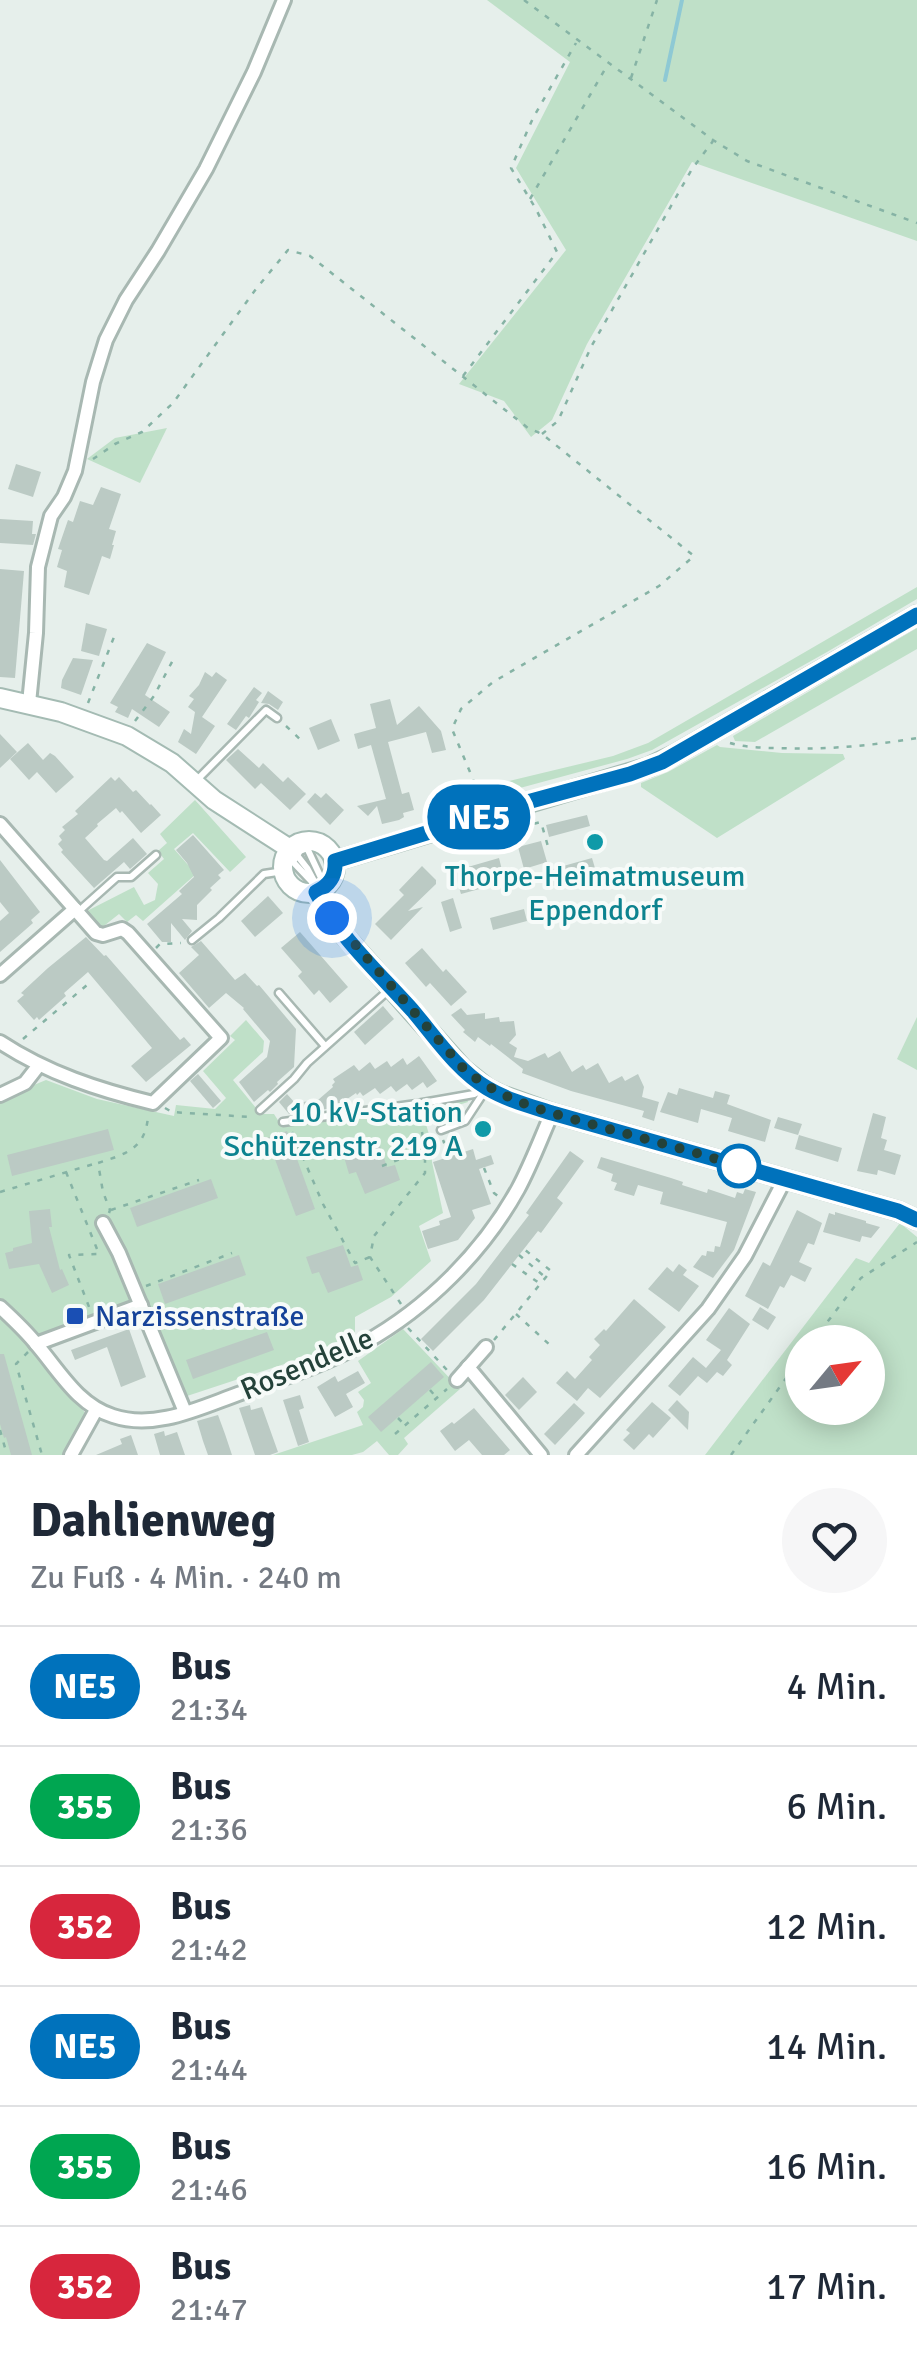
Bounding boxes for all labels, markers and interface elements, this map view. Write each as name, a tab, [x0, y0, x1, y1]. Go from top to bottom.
line badge: NE5	[422, 784, 536, 850]
text: NE5	[447, 796, 511, 839]
marker: Thorpe-Heimatmuseum Eppendorf	[584, 831, 606, 853]
place label: Thorpe-Heimatmuseum Eppendorf	[445, 858, 745, 929]
your location	[307, 893, 357, 943]
place label: 10 kV-Station Schützenstr. 219 A	[223, 1094, 463, 1165]
marker: 10 kV-Station Schützenstr. 219 A	[472, 1118, 494, 1140]
unlabelled marker	[718, 1145, 760, 1187]
place label: Narzissenstraße	[95, 1298, 305, 1335]
marker: Narzissenstraße	[64, 1305, 86, 1327]
street label: Rosendelle	[235, 1319, 379, 1409]
north arrow	[785, 1325, 885, 1425]
map controls	[785, 1325, 885, 1425]
button: heart	[782, 1488, 887, 1593]
text: Dahlienweg	[30, 1491, 276, 1550]
text: Zu Fuß · 4 Min. · 240 m	[30, 1558, 342, 1597]
text: Bus	[170, 1643, 231, 1690]
text: 4 Min.	[786, 1663, 887, 1710]
text: NE5	[53, 1665, 117, 1708]
text: 21:34	[170, 1690, 248, 1729]
text: Bus	[170, 1763, 231, 1810]
text: 6 Min.	[786, 1783, 887, 1830]
text: 355	[57, 1785, 113, 1828]
text: 21:36	[170, 1810, 248, 1849]
text: Bus	[170, 1883, 231, 1930]
text: 12 Min.	[766, 1903, 887, 1950]
text: 352	[57, 1905, 113, 1948]
text: 21:42	[170, 1930, 248, 1969]
text: Bus	[170, 2003, 231, 2050]
text: 14 Min.	[766, 2023, 887, 2070]
text: NE5	[53, 2025, 117, 2068]
text: 21:44	[170, 2050, 248, 2089]
text: Bus	[170, 2123, 231, 2170]
text: 16 Min.	[766, 2143, 887, 2190]
text: 355	[57, 2145, 113, 2188]
text: 21:46	[170, 2170, 248, 2209]
text: Bus	[170, 2243, 231, 2290]
text: 17 Min.	[766, 2263, 887, 2310]
text: 352	[57, 2265, 113, 2308]
text: 21:47	[170, 2290, 248, 2329]

